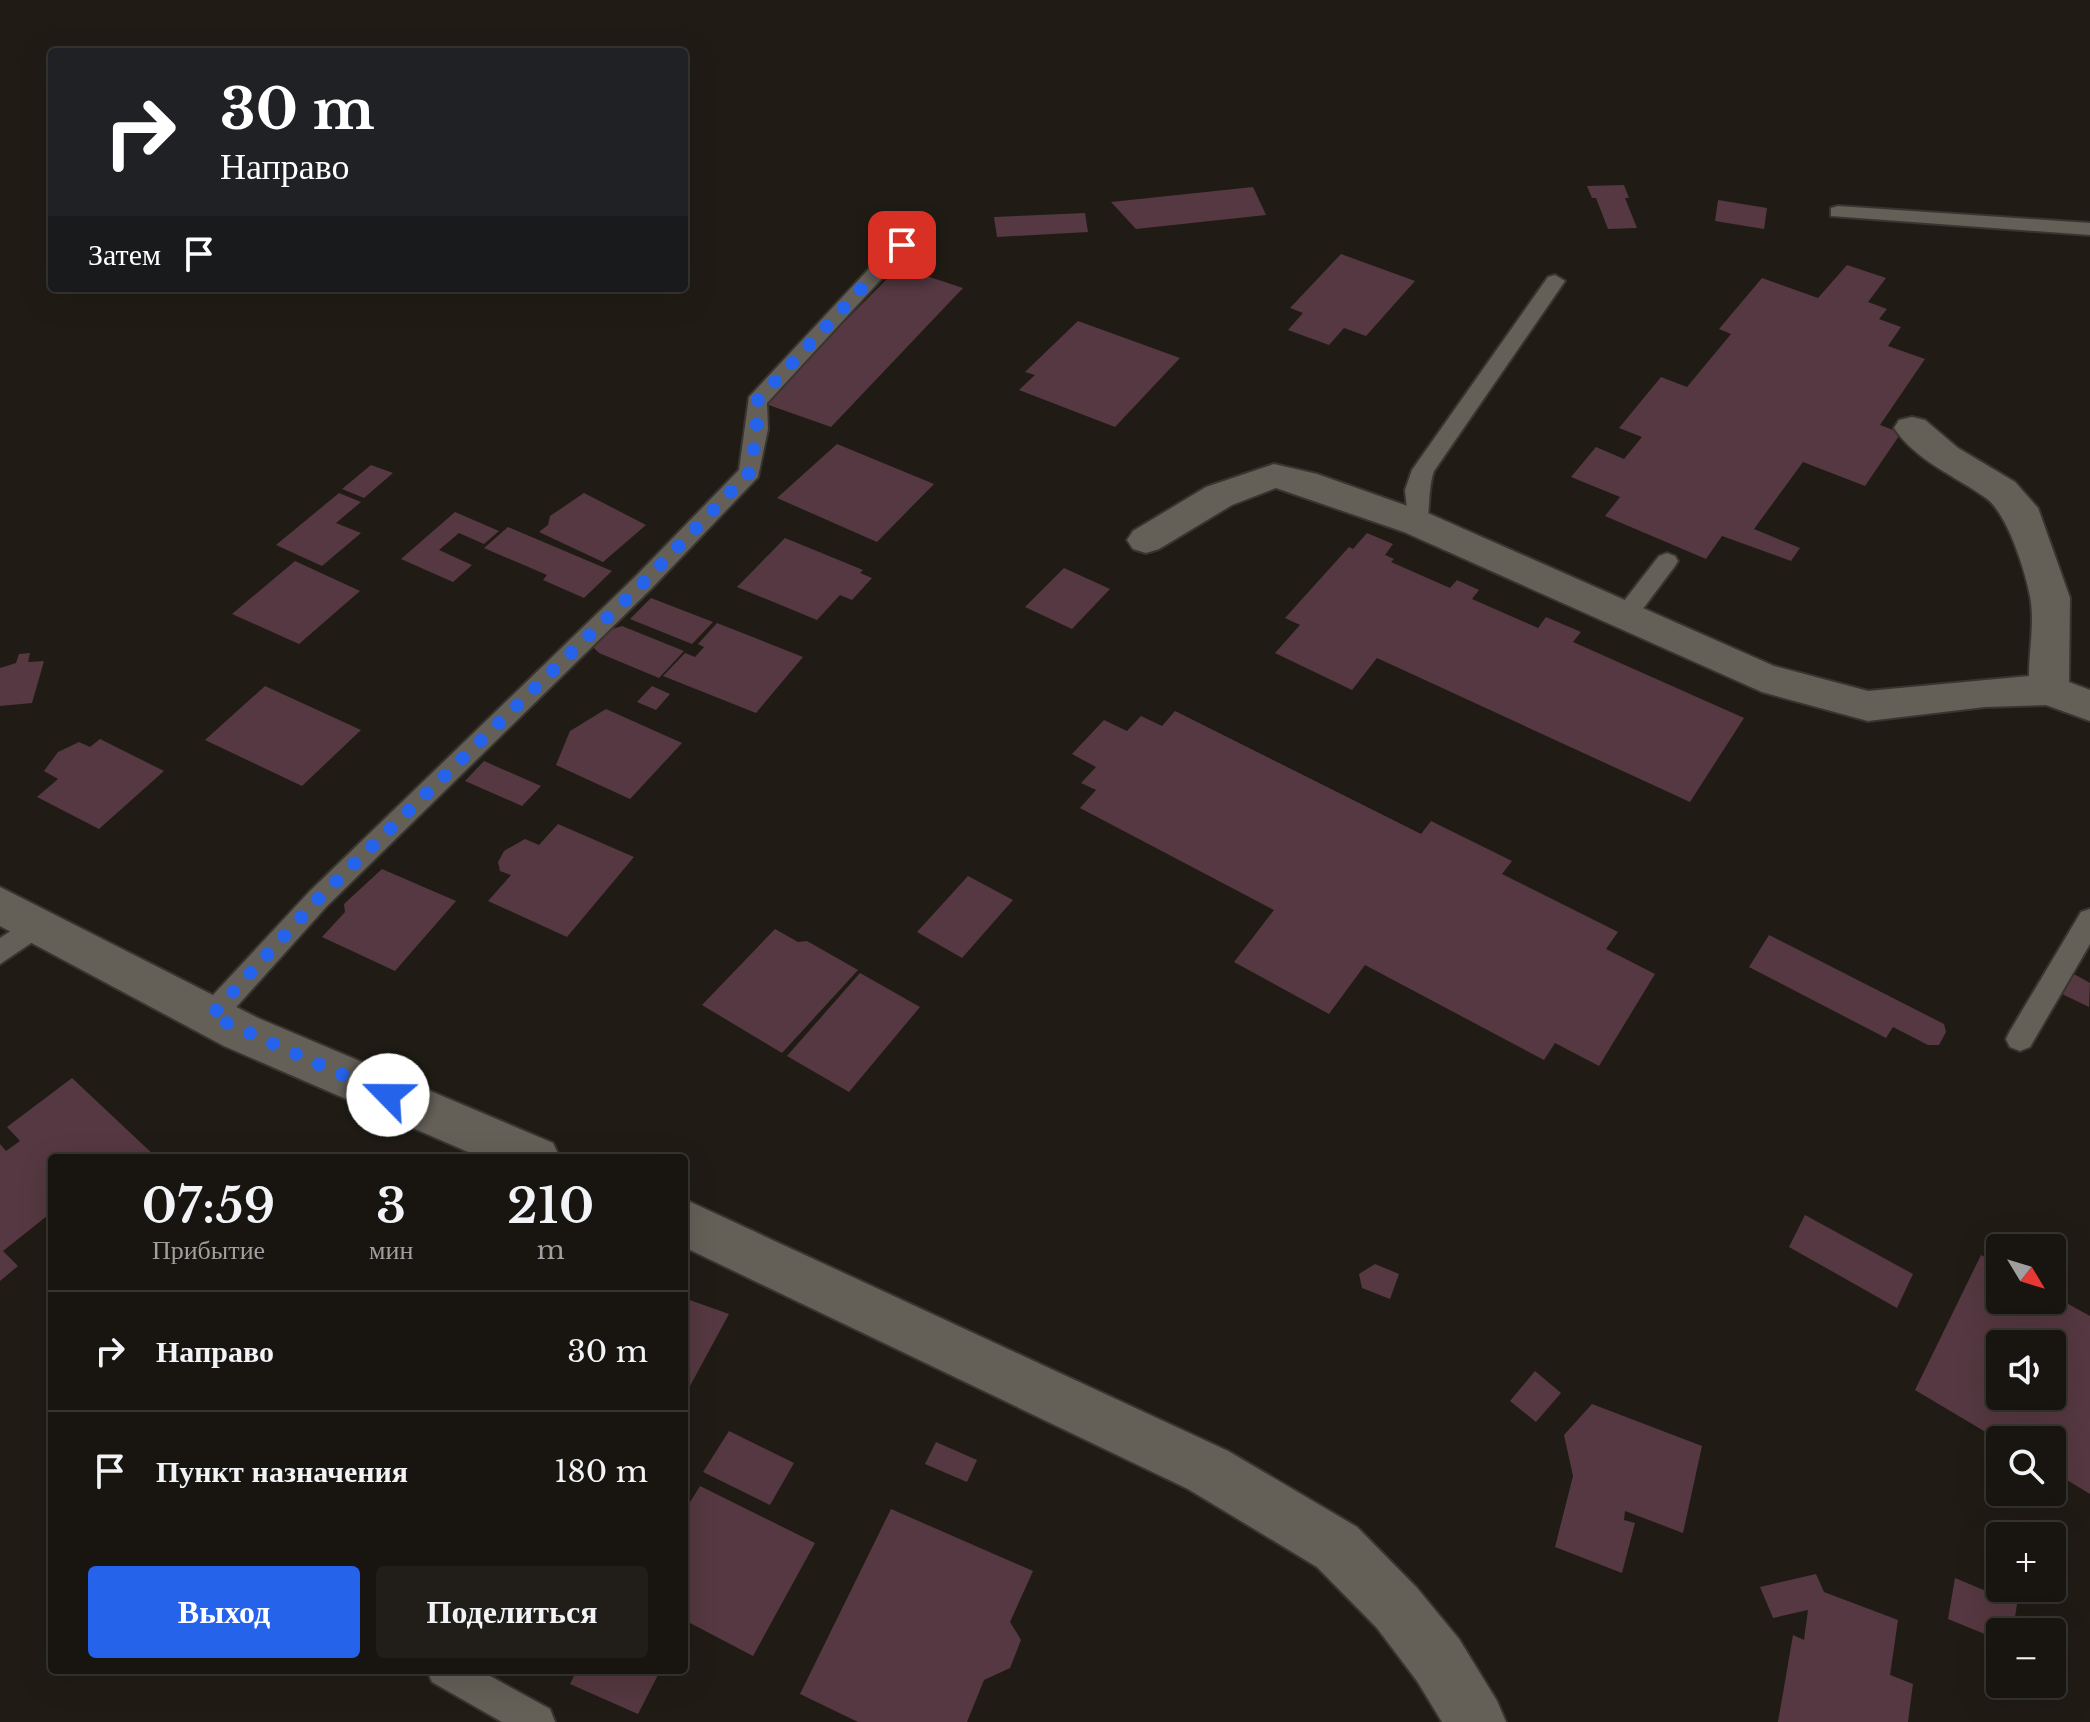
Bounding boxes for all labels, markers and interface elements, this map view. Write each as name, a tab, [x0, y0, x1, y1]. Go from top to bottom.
text: 30 m	[220, 75, 375, 144]
icon: right	[88, 80, 192, 184]
text: Направо	[220, 144, 350, 189]
pin	[868, 211, 936, 279]
icon: arrive	[880, 223, 924, 267]
icon: arrive	[177, 232, 221, 276]
text: Затем	[88, 236, 161, 273]
position arrow	[346, 1053, 430, 1137]
text: 07:59	[142, 1176, 275, 1236]
text: 3	[376, 1176, 406, 1236]
text: 210	[507, 1176, 594, 1236]
text: Прибытие	[152, 1234, 265, 1266]
text: мин	[369, 1234, 413, 1266]
text: m	[537, 1234, 565, 1266]
north arrow	[1986, 1234, 2066, 1314]
map controls	[1986, 1234, 2066, 1698]
icon: right	[88, 1329, 132, 1373]
button: sound	[1986, 1330, 2066, 1410]
text: Направо	[156, 1333, 274, 1370]
text: 30 m	[567, 1333, 648, 1370]
button: search	[1986, 1426, 2066, 1506]
icon: arrive	[88, 1449, 132, 1493]
text: Пункт назначения	[156, 1453, 408, 1490]
text: 180 m	[554, 1453, 648, 1490]
button: +	[1986, 1522, 2066, 1602]
button: Выход	[88, 1566, 360, 1658]
button: Поделиться	[376, 1566, 648, 1658]
button: −	[1986, 1618, 2066, 1698]

